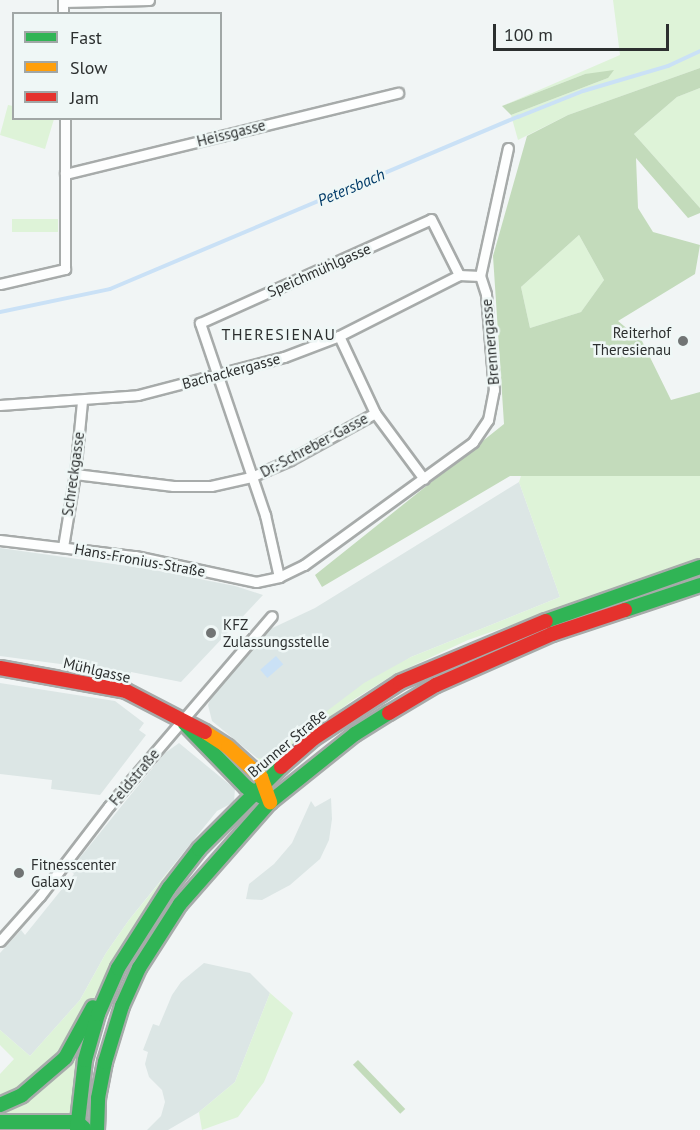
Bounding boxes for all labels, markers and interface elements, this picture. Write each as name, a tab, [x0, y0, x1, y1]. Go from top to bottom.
legend	[12, 12, 222, 120]
scale bar	[496, 12, 672, 50]
text: 100 m	[504, 23, 553, 46]
text: Fast	[70, 26, 102, 49]
text: Slow	[70, 56, 108, 79]
text: Jam	[70, 86, 99, 109]
street label: Heissgasse	[195, 116, 267, 150]
water label: Petersbach	[314, 164, 388, 210]
street label: Speichmühlgasse	[265, 239, 373, 301]
street label: Brennergasse	[477, 298, 503, 386]
place label: Reiterhof Theresienau	[592, 323, 671, 358]
district label: THERESIENAU	[221, 324, 337, 344]
marker: Reiterhof Theresienau	[676, 334, 690, 348]
street label: Bachackergasse	[180, 349, 282, 393]
street label: Dr.-Schreber-Gasse	[257, 409, 371, 481]
street label: Schreckgasse	[58, 431, 88, 517]
street label: Hans-Fronius-Straße	[73, 540, 207, 580]
place label: KFZ Zulassungsstelle	[223, 615, 329, 650]
marker: KFZ Zulassungsstelle	[204, 626, 218, 640]
street label: Mühlgasse	[62, 654, 132, 686]
street label: Brunner Straße	[244, 705, 330, 781]
street label: Feldstraße	[105, 745, 163, 809]
place label: Fitnesscenter Galaxy	[31, 855, 116, 890]
marker: Fitnesscenter Galaxy	[12, 866, 26, 880]

